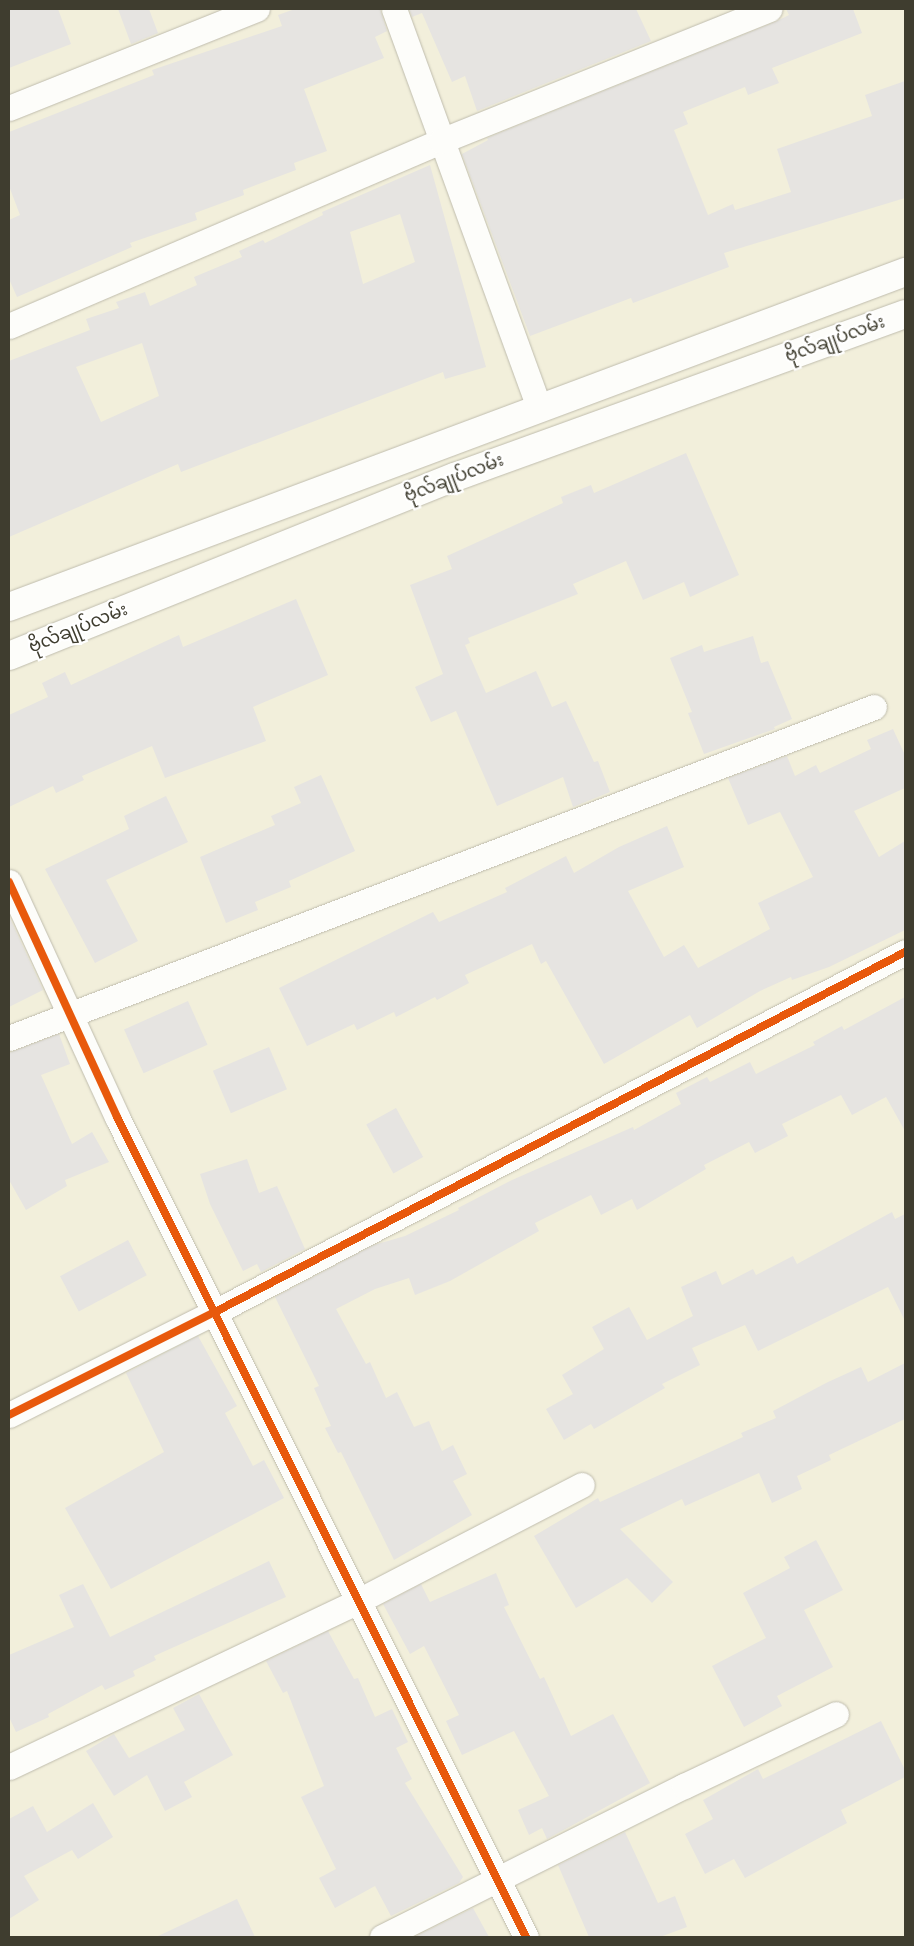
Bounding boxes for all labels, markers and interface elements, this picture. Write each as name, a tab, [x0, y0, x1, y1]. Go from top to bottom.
street label: ဗိုလ်ချုပ်လမ်း	[782, 311, 888, 367]
street label: ဗိုလ်ချုပ်လမ်း	[401, 449, 507, 507]
street label: ဗိုလ်ချုပ်လမ်း	[25, 598, 131, 658]

